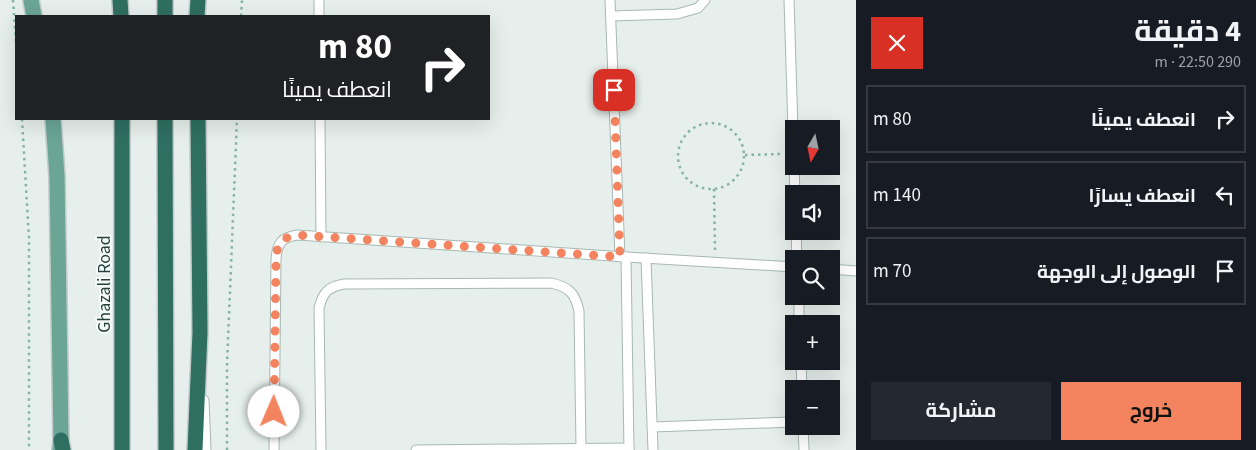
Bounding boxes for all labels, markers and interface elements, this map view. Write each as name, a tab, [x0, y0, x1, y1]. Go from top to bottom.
text: 4 دقيقة	[1134, 10, 1241, 53]
button: close	[871, 17, 923, 69]
text: 80 m	[318, 22, 392, 72]
icon: right	[410, 35, 475, 100]
text: 290 m · 22:50	[1154, 51, 1241, 73]
pin	[593, 69, 635, 111]
text: انعطف يمينًا	[282, 74, 392, 106]
icon: arrive	[600, 76, 628, 104]
icon: right	[1211, 105, 1239, 133]
text: 80 m	[873, 106, 911, 133]
text: انعطف يمينًا	[1091, 107, 1196, 134]
north arrow	[785, 120, 840, 175]
map controls	[785, 120, 840, 435]
icon: left	[1211, 181, 1239, 209]
text: 140 m	[873, 182, 921, 209]
text: انعطف يسارًا	[1089, 183, 1196, 210]
button: sound	[785, 185, 840, 240]
street label: Ghazali Road	[92, 235, 117, 333]
button: search	[785, 250, 840, 305]
icon: arrive	[1211, 257, 1239, 285]
text: 70 m	[873, 258, 911, 285]
text: الوصول إلى الوجهة	[1037, 259, 1196, 286]
button: +	[785, 315, 840, 370]
button: −	[785, 380, 840, 435]
button: مشاركة	[871, 382, 1051, 440]
button: خروج	[1061, 382, 1241, 440]
position arrow	[247, 385, 299, 437]

